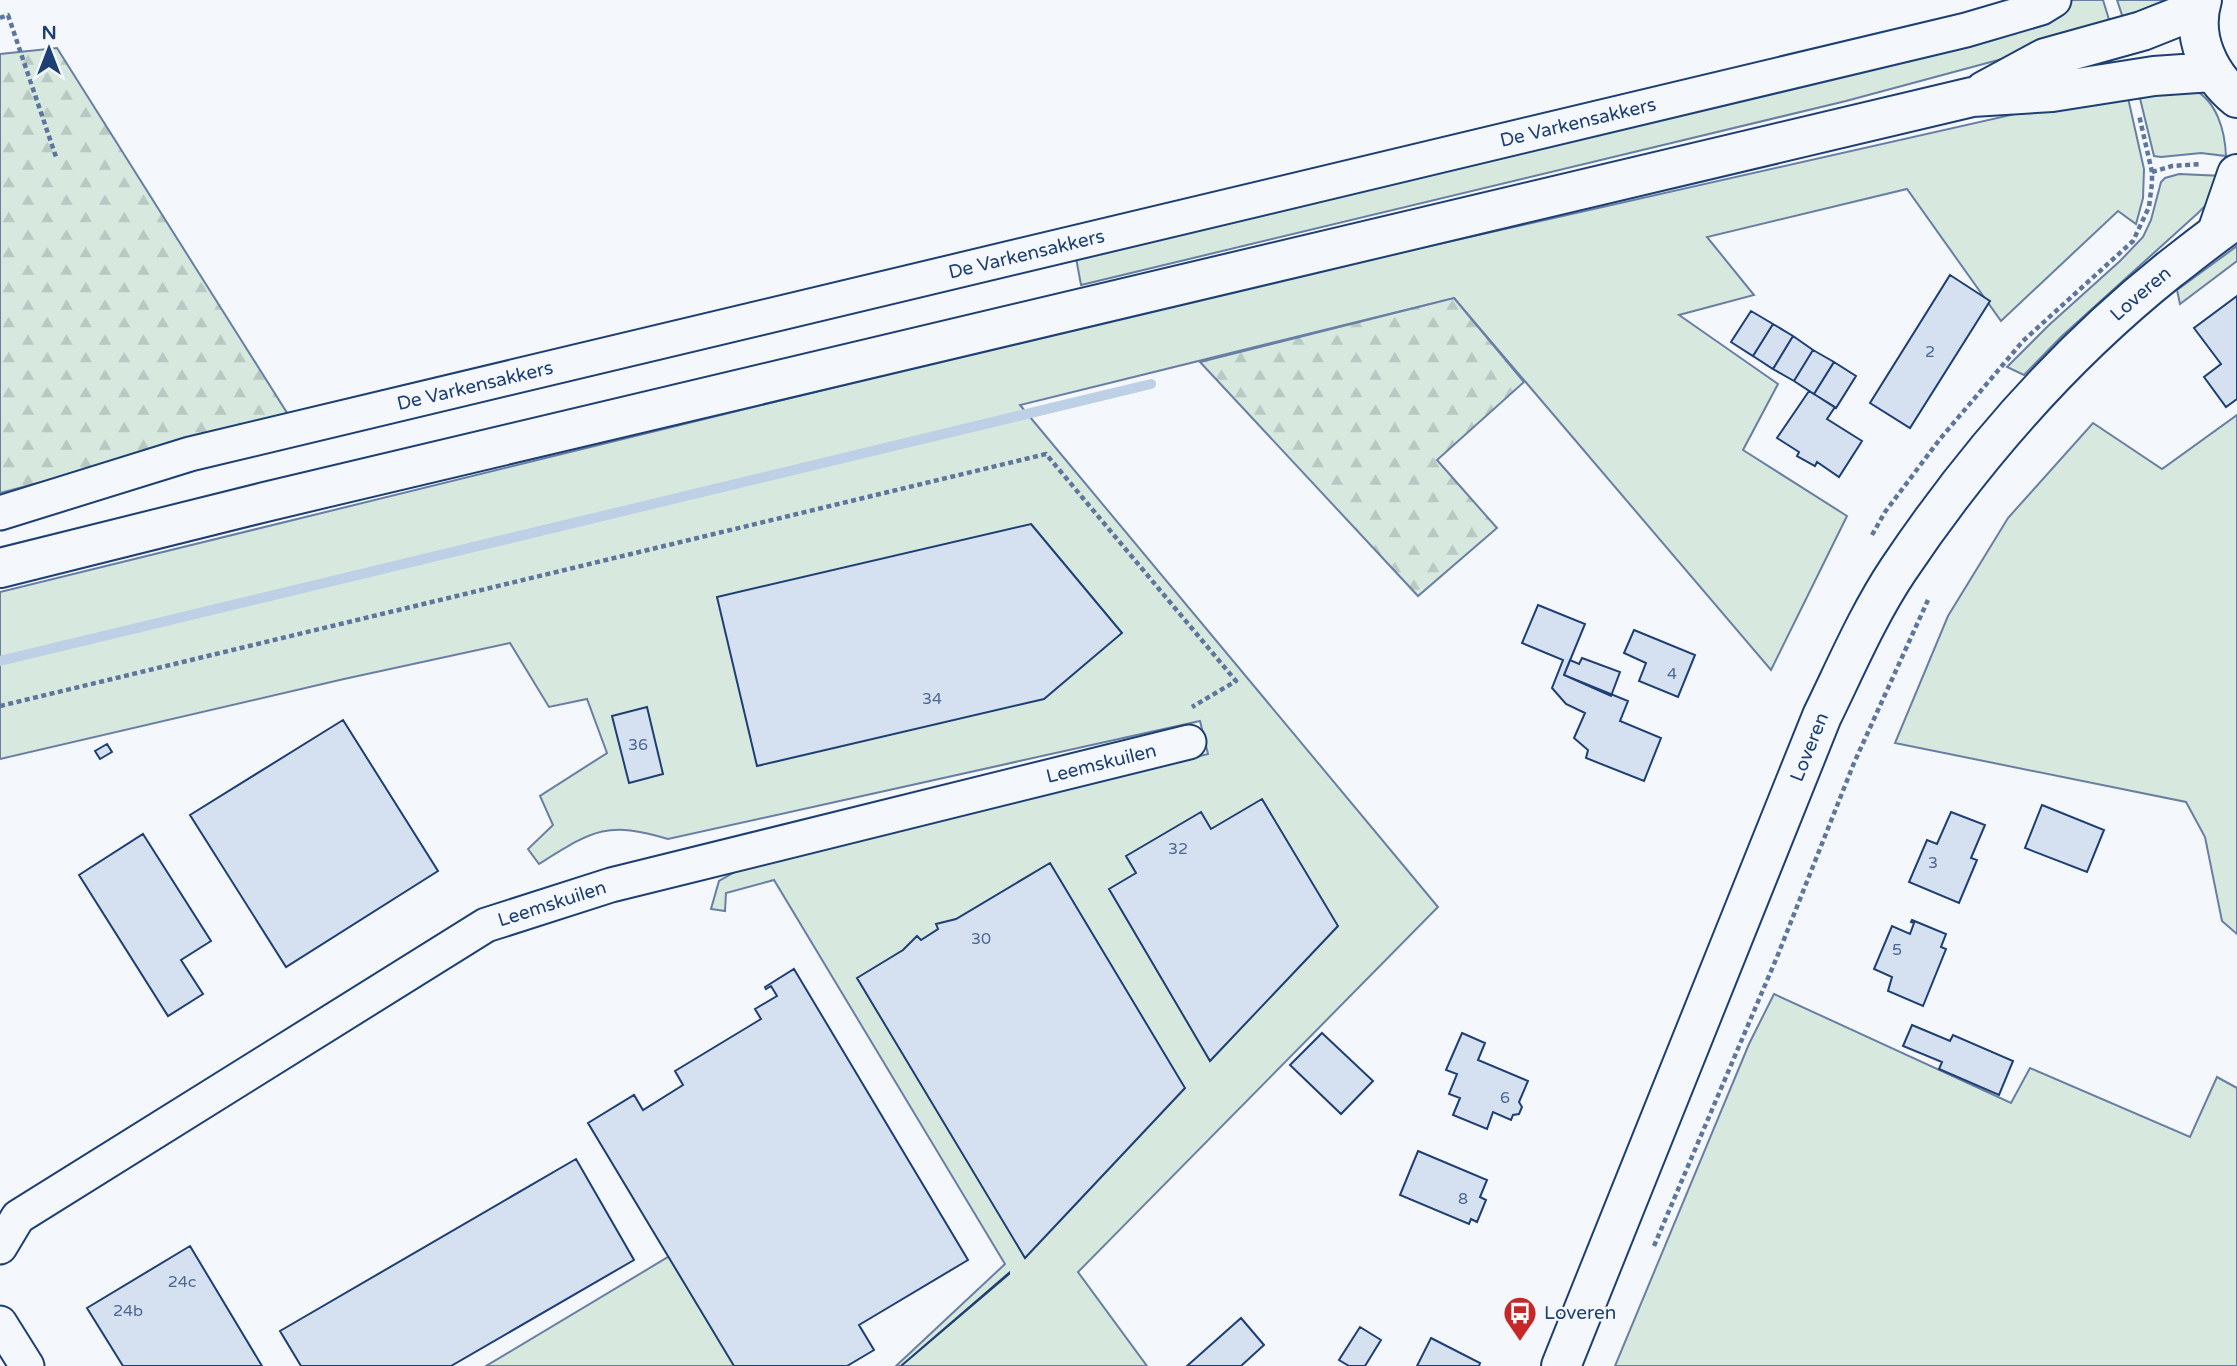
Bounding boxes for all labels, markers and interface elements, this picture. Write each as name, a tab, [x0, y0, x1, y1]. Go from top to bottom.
north arrow	[14, 14, 84, 84]
text: N	[41, 22, 57, 44]
street label: De Varkensakkers	[1498, 93, 1658, 152]
street label: De Varkensakkers	[946, 225, 1107, 284]
street label: Loveren	[2106, 262, 2175, 326]
house number: 2	[1925, 342, 1935, 362]
street label: De Varkensakkers	[395, 357, 555, 415]
house number: 4	[1667, 664, 1677, 684]
house number: 34	[922, 689, 942, 709]
street label: Loveren	[1786, 709, 1833, 785]
house number: 36	[628, 735, 648, 755]
street label: Leemskuilen	[1044, 739, 1159, 788]
house number: 32	[1168, 839, 1188, 859]
house number: 3	[1928, 853, 1938, 873]
street label: Leemskuilen	[495, 876, 609, 932]
house number: 30	[971, 929, 991, 949]
house number: 5	[1892, 940, 1902, 960]
house number: 6	[1500, 1088, 1510, 1108]
house number: 8	[1458, 1189, 1468, 1209]
house number: 24c	[168, 1272, 196, 1292]
bus stop icon: Loveren	[1501, 1294, 1539, 1343]
house number: 24b	[113, 1301, 143, 1321]
place label: Loveren	[1544, 1302, 1616, 1324]

